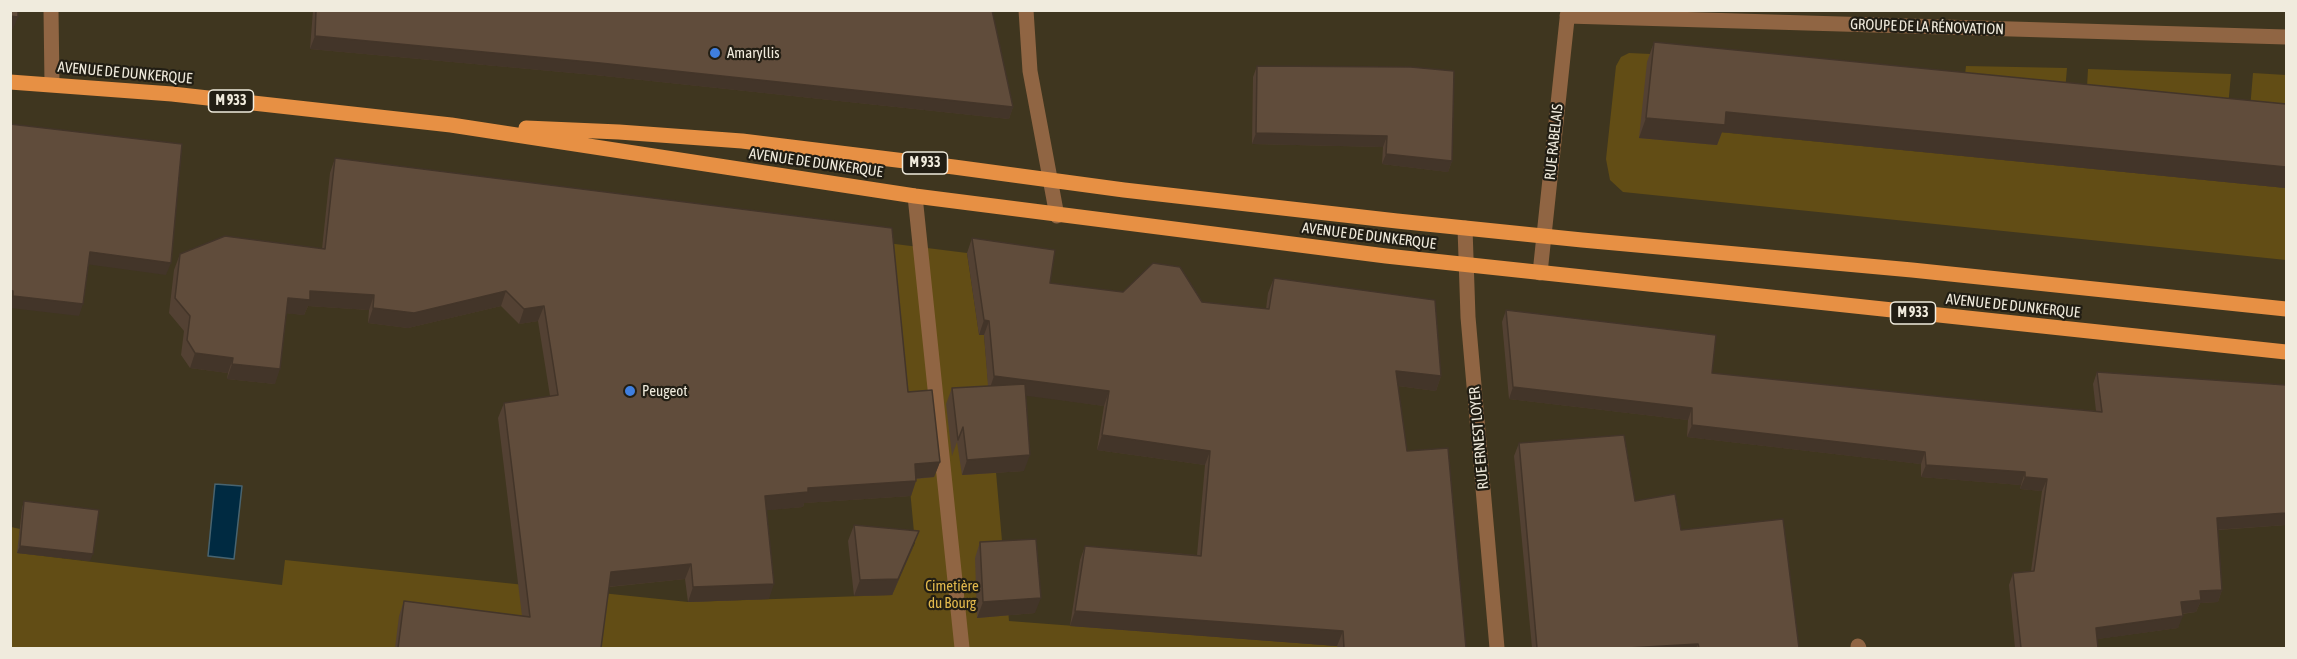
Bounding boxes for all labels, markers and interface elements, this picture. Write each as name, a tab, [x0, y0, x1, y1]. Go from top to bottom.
street label: GROUPE DE LA RÉNOVATION	[1850, 15, 2004, 39]
place label: Amaryllis	[727, 44, 779, 62]
marker: Amaryllis	[708, 46, 722, 60]
street label: AVENUE DE DUNKERQUE	[57, 58, 193, 88]
road number: M 933	[208, 90, 254, 112]
street label: RUE RABELAIS	[1541, 103, 1567, 181]
street label: AVENUE DE DUNKERQUE	[748, 145, 884, 181]
road number: M 933	[902, 152, 948, 174]
street label: AVENUE DE DUNKERQUE	[1301, 219, 1437, 253]
street label: AVENUE DE DUNKERQUE	[1945, 290, 2081, 322]
road number: M 933	[1890, 302, 1936, 324]
place label: Peugeot	[642, 382, 688, 400]
marker: Peugeot	[623, 384, 637, 398]
street label: RUE ERNEST LOYER	[1466, 386, 1492, 490]
park label: Cimetière du Bourg	[925, 577, 979, 612]

